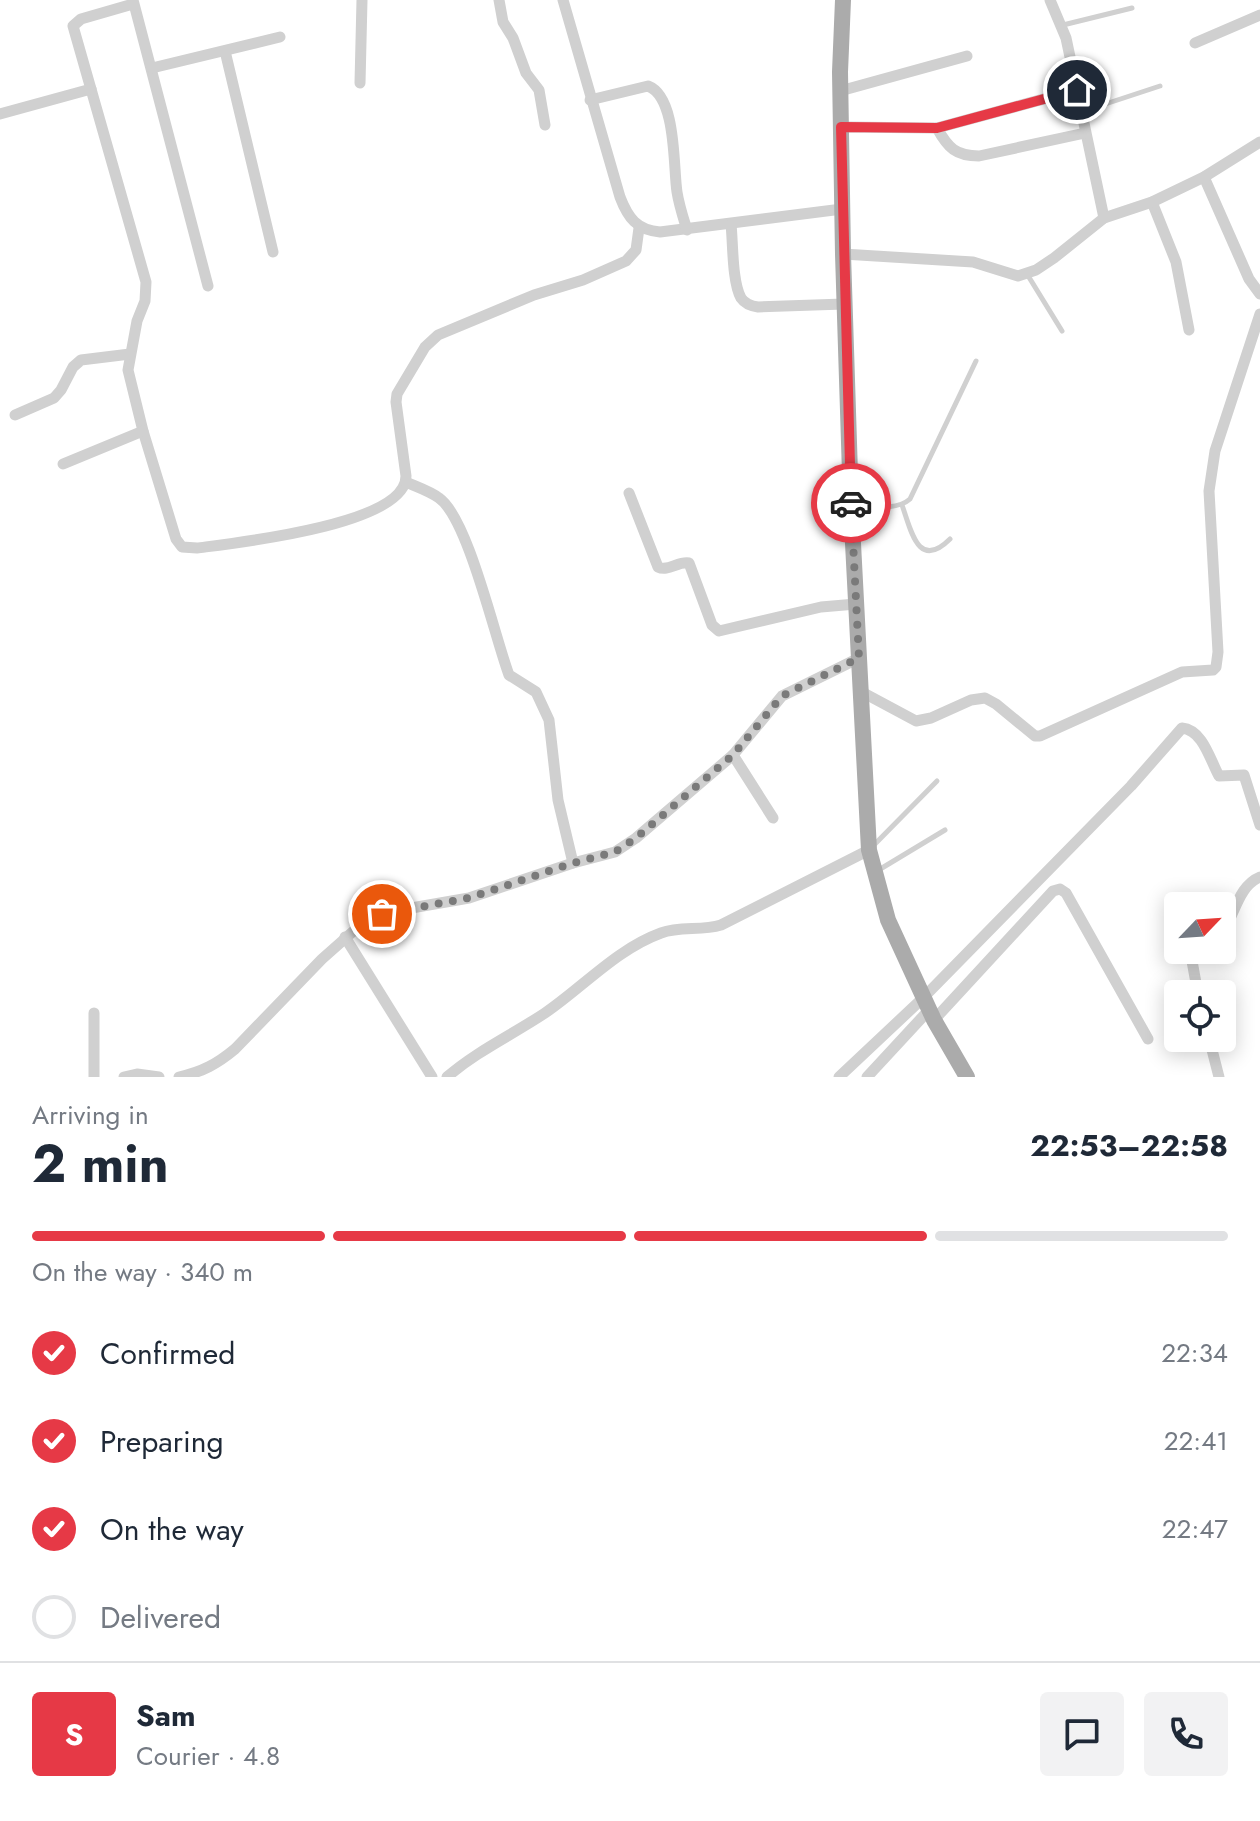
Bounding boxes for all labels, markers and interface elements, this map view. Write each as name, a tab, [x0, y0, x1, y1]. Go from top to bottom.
pin	[1043, 56, 1111, 124]
icon: home	[1055, 68, 1099, 112]
courier	[811, 463, 891, 543]
icon: car	[829, 481, 873, 525]
pin	[348, 880, 416, 948]
icon: bag	[360, 892, 404, 936]
north arrow	[1164, 892, 1236, 964]
map controls	[1164, 892, 1236, 1052]
button: locate	[1164, 980, 1236, 1052]
text: Arriving in	[32, 1096, 149, 1134]
text: 22:53–22:58	[1030, 1124, 1228, 1167]
text: 2 min	[32, 1126, 169, 1202]
text: On the way · 340 m	[32, 1253, 253, 1291]
icon: check	[32, 1331, 76, 1375]
text: Confirmed	[100, 1332, 235, 1375]
text: 22:34	[1161, 1334, 1228, 1372]
icon: check	[32, 1419, 76, 1463]
text: Preparing	[100, 1420, 224, 1463]
text: 22:41	[1164, 1422, 1228, 1460]
icon: check	[32, 1507, 76, 1551]
text: On the way	[100, 1508, 244, 1551]
text: 22:47	[1162, 1510, 1228, 1548]
text: Delivered	[100, 1596, 221, 1639]
button: chat	[1040, 1692, 1124, 1776]
button: phone	[1144, 1692, 1228, 1776]
text: Sam	[136, 1694, 196, 1737]
text: S	[65, 1713, 83, 1756]
text: Courier · 4.8	[136, 1737, 280, 1775]

